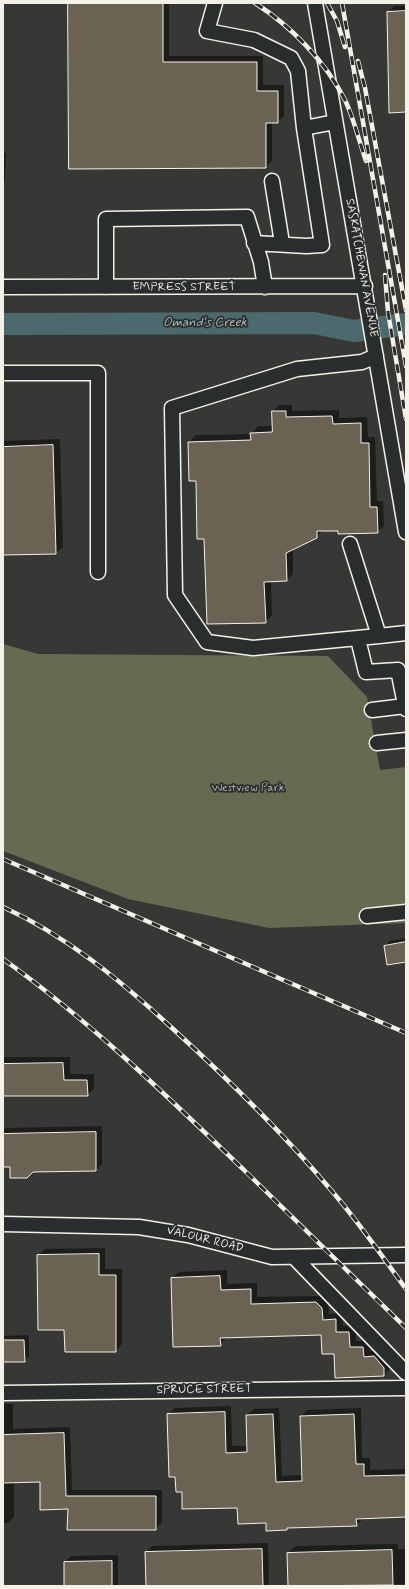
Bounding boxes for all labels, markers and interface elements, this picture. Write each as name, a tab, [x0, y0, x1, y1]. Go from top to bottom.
street label: SASKATCHEWAN AVENUE	[342, 198, 380, 338]
street label: EMPRESS STREET	[133, 280, 235, 294]
water label: Omand's Creek	[163, 315, 247, 331]
park label: Westview Park	[211, 781, 285, 795]
street label: VALOUR ROAD	[165, 1223, 245, 1257]
street label: SPRUCE STREET	[156, 1382, 252, 1398]

